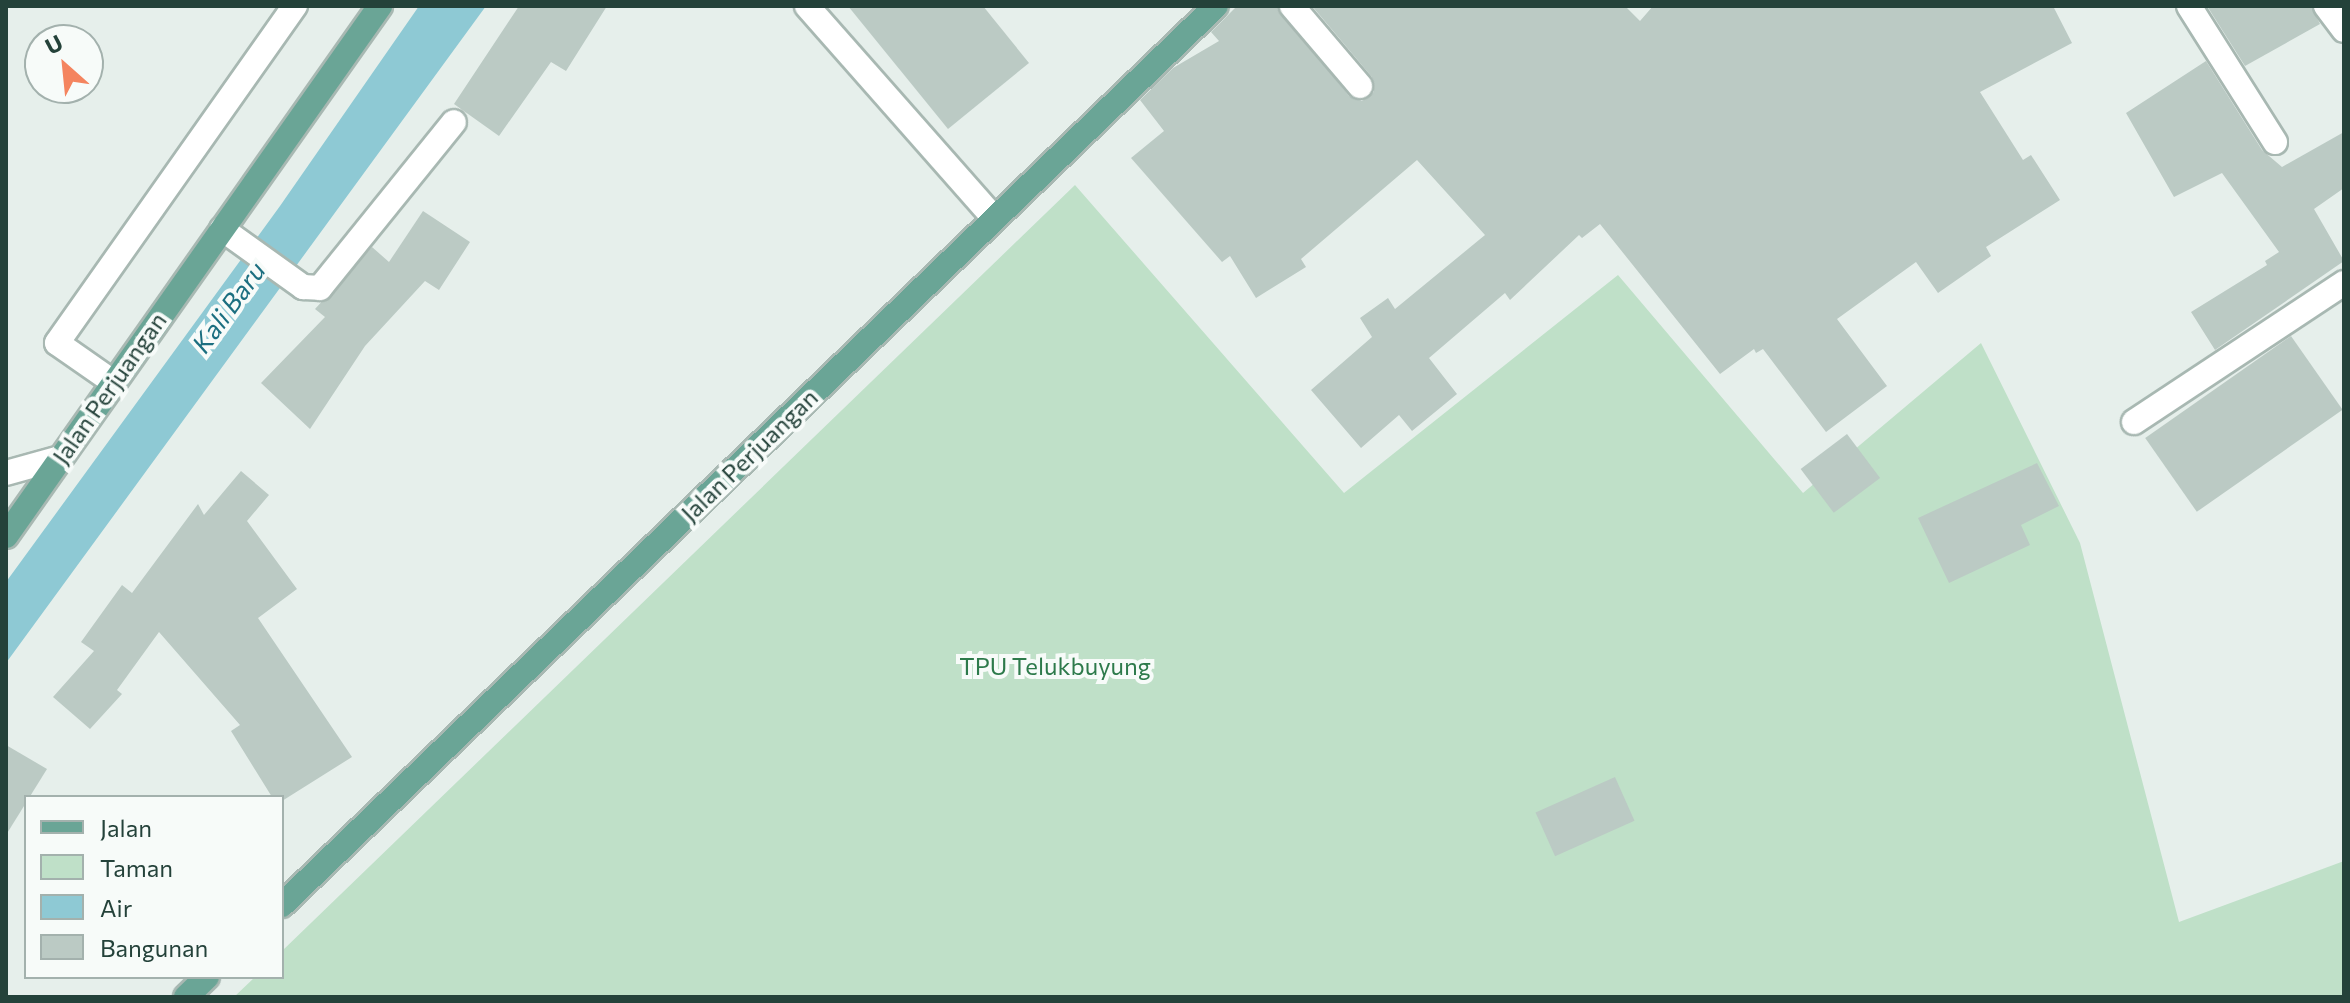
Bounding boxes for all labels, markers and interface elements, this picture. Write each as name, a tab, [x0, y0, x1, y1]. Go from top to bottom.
north arrow	[24, 24, 104, 104]
text: U	[41, 28, 67, 60]
water label: Kali Baru	[185, 256, 271, 358]
street label: Jalan Perjuangan	[46, 307, 172, 469]
street label: Jalan Perjuangan	[675, 383, 823, 527]
park label: TPU Telukbuyung	[959, 652, 1151, 680]
legend	[24, 795, 284, 979]
text: Jalan	[100, 813, 152, 842]
text: Taman	[100, 853, 173, 882]
text: Air	[100, 893, 132, 922]
text: Bangunan	[100, 933, 208, 962]

